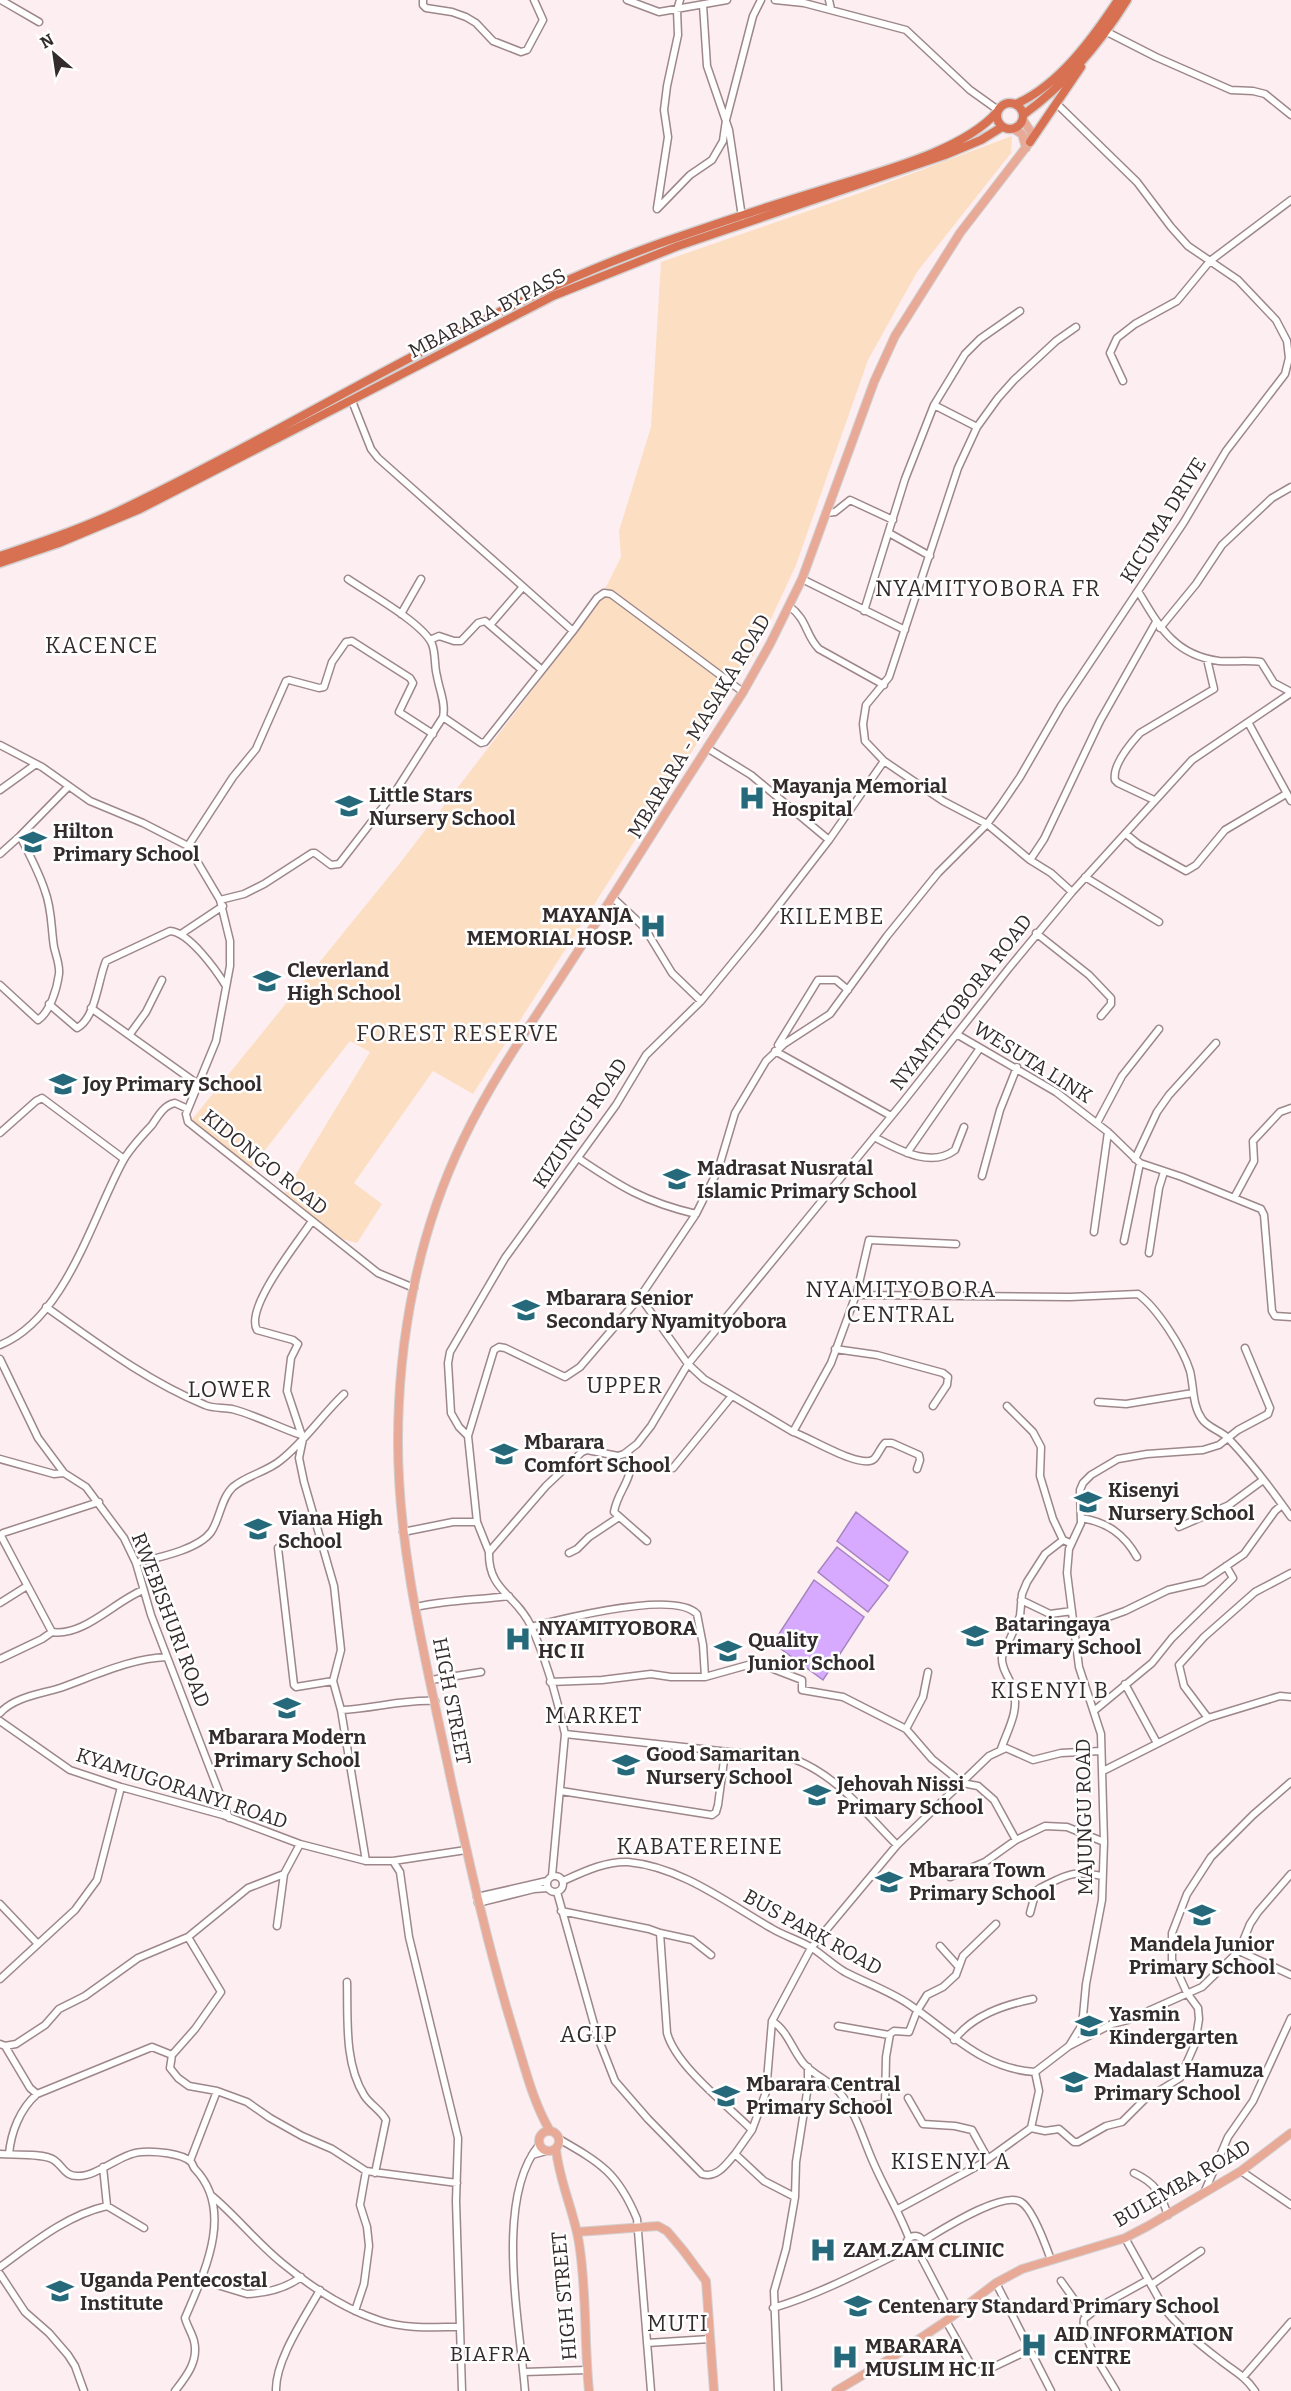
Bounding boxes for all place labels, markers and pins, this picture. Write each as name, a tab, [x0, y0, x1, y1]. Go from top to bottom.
place label: Mayanja Memorial Hospital	[772, 774, 947, 821]
place label: Little Stars Nursery School	[369, 783, 516, 830]
hospital icon: Mayanja Memorial Hospital	[737, 783, 767, 813]
school or university icon: Little Stars Nursery School	[334, 791, 364, 821]
place label: Hilton Primary School	[53, 819, 200, 866]
school or university icon: Hilton Primary School	[18, 827, 48, 857]
place label: MAYANJA MEMORIAL HOSP.	[466, 903, 634, 950]
hospital icon: MAYANJA MEMORIAL HOSP.	[638, 911, 668, 941]
place label: Cleverland High School	[287, 958, 401, 1005]
school or university icon: Cleverland High School	[252, 966, 282, 996]
school or university icon: Joy Primary School	[48, 1069, 78, 1099]
place label: Joy Primary School	[82, 1072, 262, 1096]
place label: Madrasat Nusratal Islamic Primary School	[697, 1156, 917, 1203]
school or university icon: Madrasat Nusratal Islamic Primary School	[662, 1164, 692, 1194]
place label: Mbarara Senior Secondary Nyamityobora	[546, 1286, 787, 1333]
school or university icon: Mbarara Senior Secondary Nyamityobora	[511, 1295, 541, 1325]
place label: Mbarara Comfort School	[524, 1430, 671, 1477]
school or university icon: Mbarara Comfort School	[489, 1439, 519, 1469]
place label: Kisenyi Nursery School	[1108, 1478, 1255, 1525]
school or university icon: Kisenyi Nursery School	[1073, 1487, 1103, 1517]
place label: Viana High School	[278, 1506, 383, 1553]
school or university icon: Viana High School	[243, 1514, 273, 1544]
place label: Bataringaya Primary School	[995, 1612, 1142, 1659]
place label: NYAMITYOBORA HC II	[538, 1616, 698, 1663]
school or university icon: Bataringaya Primary School	[960, 1621, 990, 1651]
hospital icon: NYAMITYOBORA HC II	[503, 1624, 533, 1654]
place label: Quality Junior School	[747, 1628, 875, 1675]
school or university icon: Quality Junior School	[713, 1636, 743, 1666]
school or university icon: Mbarara Modern Primary School	[272, 1693, 302, 1723]
place label: Mbarara Modern Primary School	[208, 1725, 366, 1772]
place label: Good Samaritan Nursery School	[646, 1742, 800, 1789]
school or university icon: Good Samaritan Nursery School	[611, 1750, 641, 1780]
place label: Jehovah Nissi Primary School	[836, 1772, 984, 1819]
school or university icon: Jehovah Nissi Primary School	[802, 1780, 832, 1810]
place label: Mbarara Town Primary School	[909, 1858, 1056, 1905]
school or university icon: Mbarara Town Primary School	[874, 1867, 904, 1897]
school or university icon: Mandela Junior Primary School	[1187, 1900, 1217, 1930]
place label: Mandela Junior Primary School	[1129, 1932, 1275, 1979]
place label: Yasmin Kindergarten	[1109, 2002, 1238, 2049]
school or university icon: Yasmin Kindergarten	[1074, 2011, 1104, 2041]
place label: Madalast Hamuza Primary School	[1094, 2058, 1264, 2105]
school or university icon: Madalast Hamuza Primary School	[1059, 2067, 1089, 2097]
place label: Mbarara Central Primary School	[746, 2072, 900, 2119]
school or university icon: Mbarara Central Primary School	[711, 2081, 741, 2111]
hospital icon: ZAM.ZAM CLINIC	[808, 2235, 838, 2265]
place label: ZAM.ZAM CLINIC	[843, 2238, 1005, 2262]
place label: Uganda Pentecostal Institute	[80, 2268, 268, 2315]
school or university icon: Uganda Pentecostal Institute	[45, 2276, 75, 2306]
school or university icon: Centenary Standard Primary School	[843, 2291, 873, 2321]
place label: Centenary Standard Primary School	[878, 2294, 1219, 2318]
place label: AID INFORMATION CENTRE	[1054, 2322, 1233, 2369]
hospital icon: AID INFORMATION CENTRE	[1019, 2330, 1049, 2360]
place label: MBARARA MUSLIM HC II	[865, 2334, 995, 2381]
hospital icon: MBARARA MUSLIM HC II	[830, 2342, 860, 2372]

